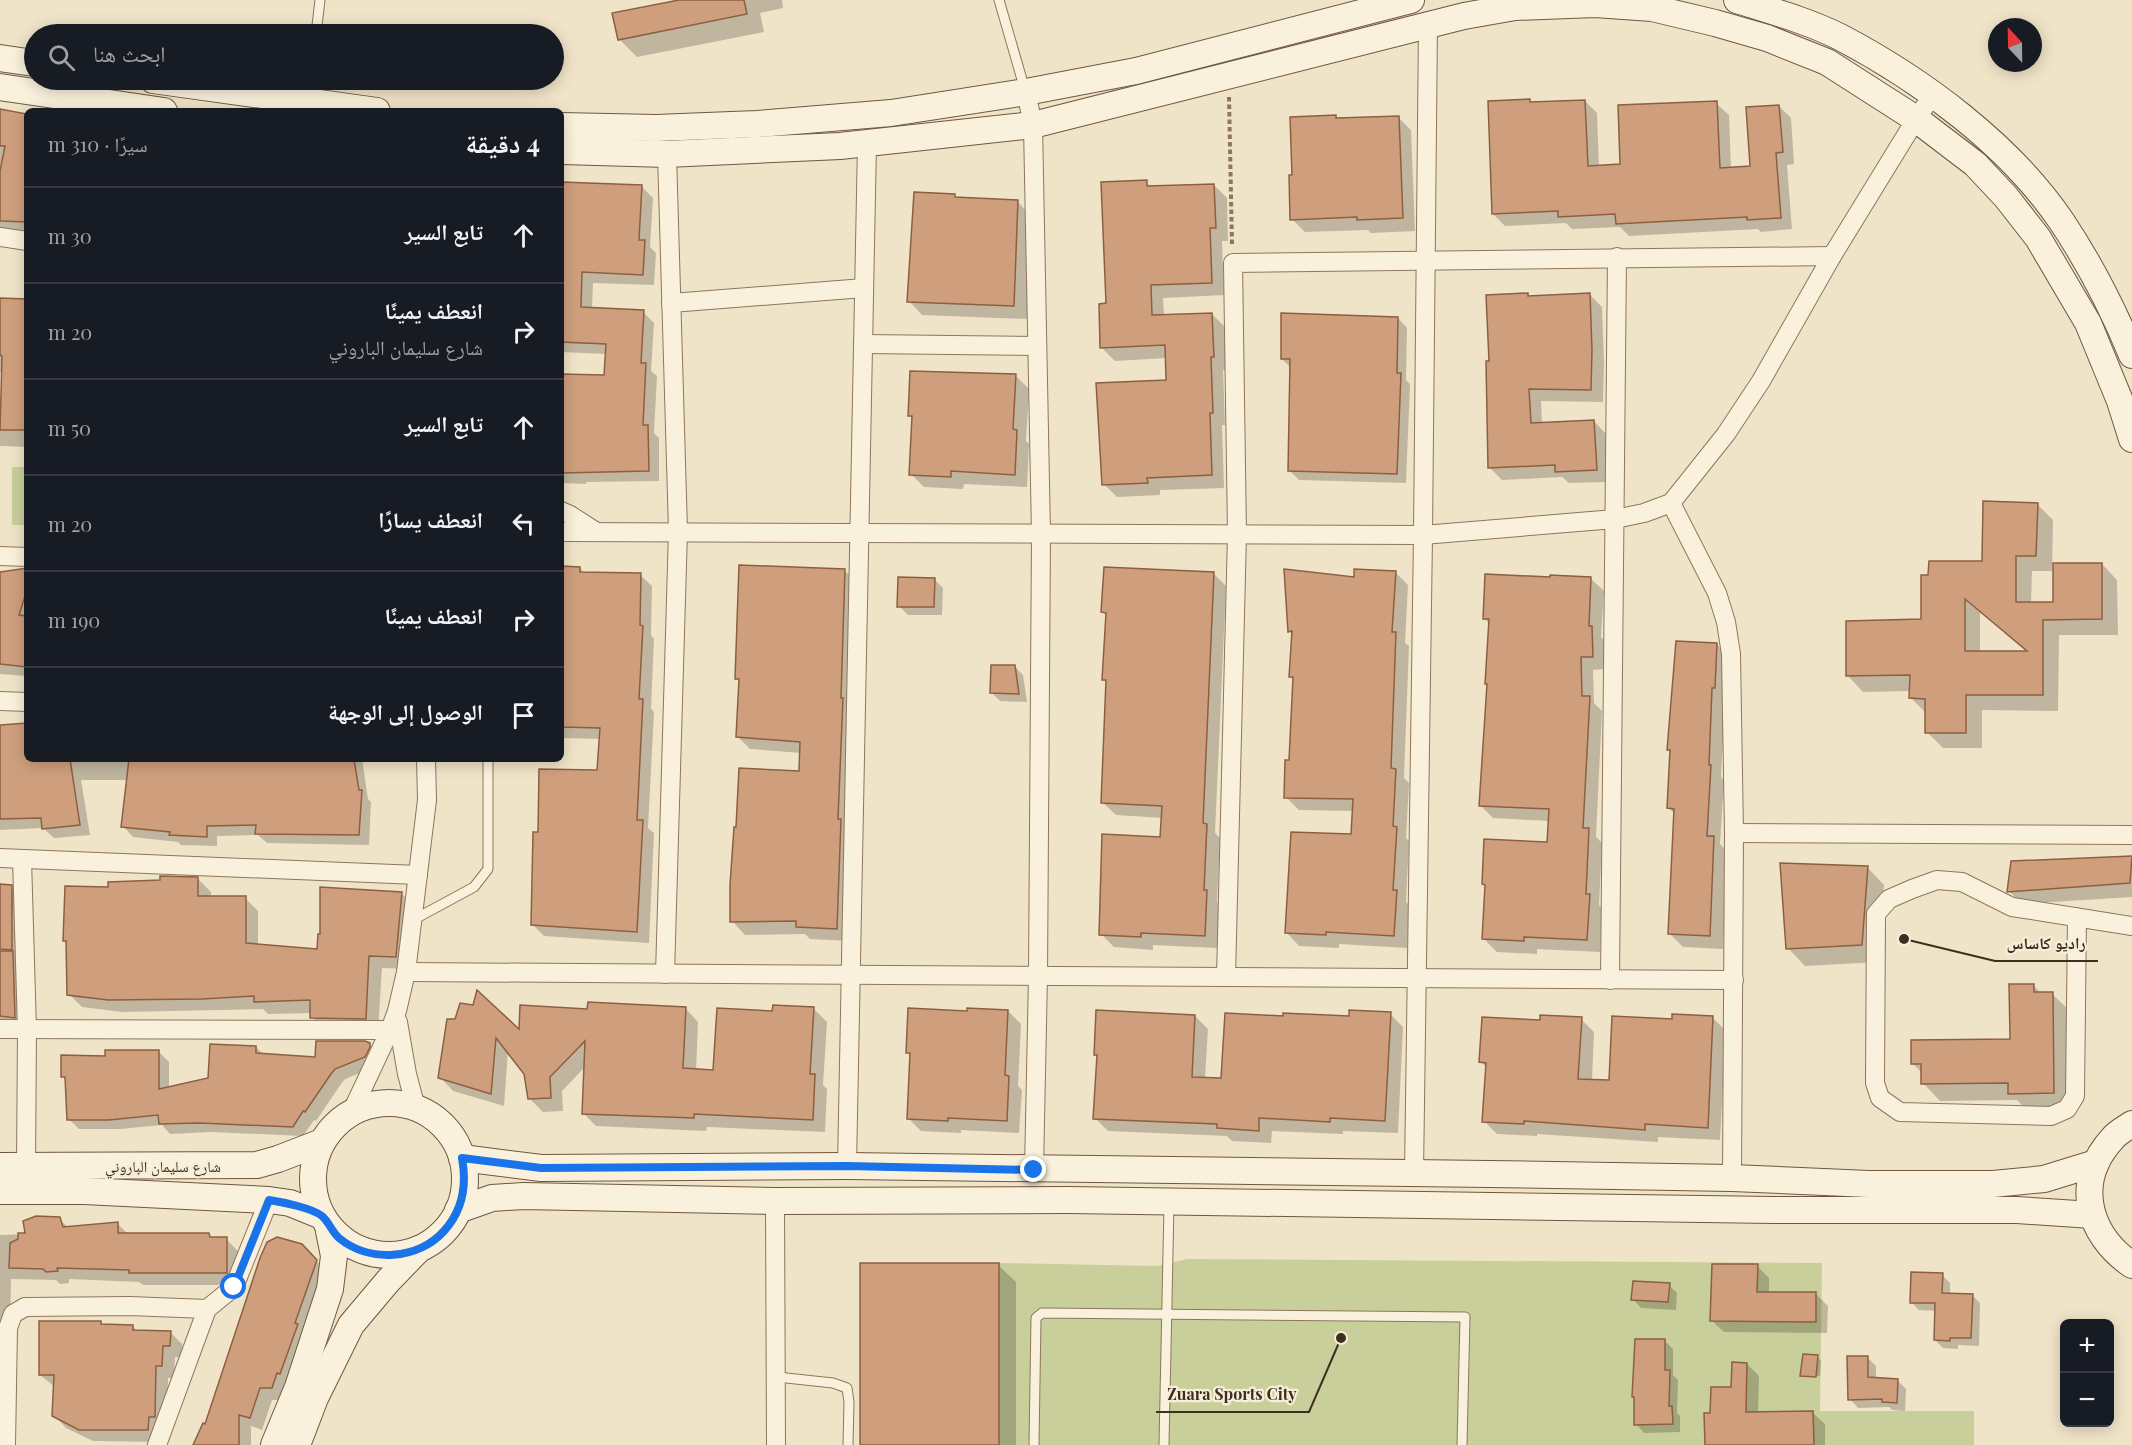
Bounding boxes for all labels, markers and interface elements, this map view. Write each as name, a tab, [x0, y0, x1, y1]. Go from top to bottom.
north arrow	[1988, 18, 2042, 72]
search box	[24, 24, 564, 90]
text: ابحث هنا	[93, 38, 166, 68]
icon: search	[45, 41, 78, 74]
text: 4 دقيقة	[466, 125, 540, 160]
text: سيرًا · 310 m	[48, 130, 148, 157]
text: تابع السير	[404, 216, 483, 246]
icon: ahead	[507, 219, 540, 252]
text: 30 m	[48, 222, 92, 249]
text: انعطف يمينًا	[385, 295, 483, 325]
icon: right	[507, 315, 540, 348]
text: 20 m	[48, 318, 92, 345]
text: شارع سليمان الباروني	[329, 333, 483, 360]
text: تابع السير	[404, 408, 483, 438]
icon: ahead	[507, 411, 540, 444]
text: 50 m	[48, 414, 91, 441]
text: انعطف يسارًا	[378, 504, 483, 534]
icon: left	[507, 507, 540, 540]
text: 20 m	[48, 510, 92, 537]
text: انعطف يمينًا	[385, 600, 483, 630]
icon: right	[507, 603, 540, 636]
text: 190 m	[48, 606, 100, 633]
text: الوصول إلى الوجهة	[328, 696, 483, 726]
icon: arrive	[507, 699, 540, 732]
callout: راديو كاساس	[1995, 927, 2098, 961]
text: راديو كاساس	[2006, 932, 2086, 953]
street label: شارع سليمان الباروني	[105, 1156, 221, 1179]
route end	[1020, 1156, 1046, 1182]
route start	[220, 1273, 246, 1299]
map controls	[2060, 1319, 2114, 1427]
button: +	[2060, 1319, 2114, 1373]
button: −	[2060, 1373, 2114, 1427]
callout: Zuara Sports City	[1156, 1378, 1309, 1412]
text: Zuara Sports City	[1167, 1383, 1297, 1404]

